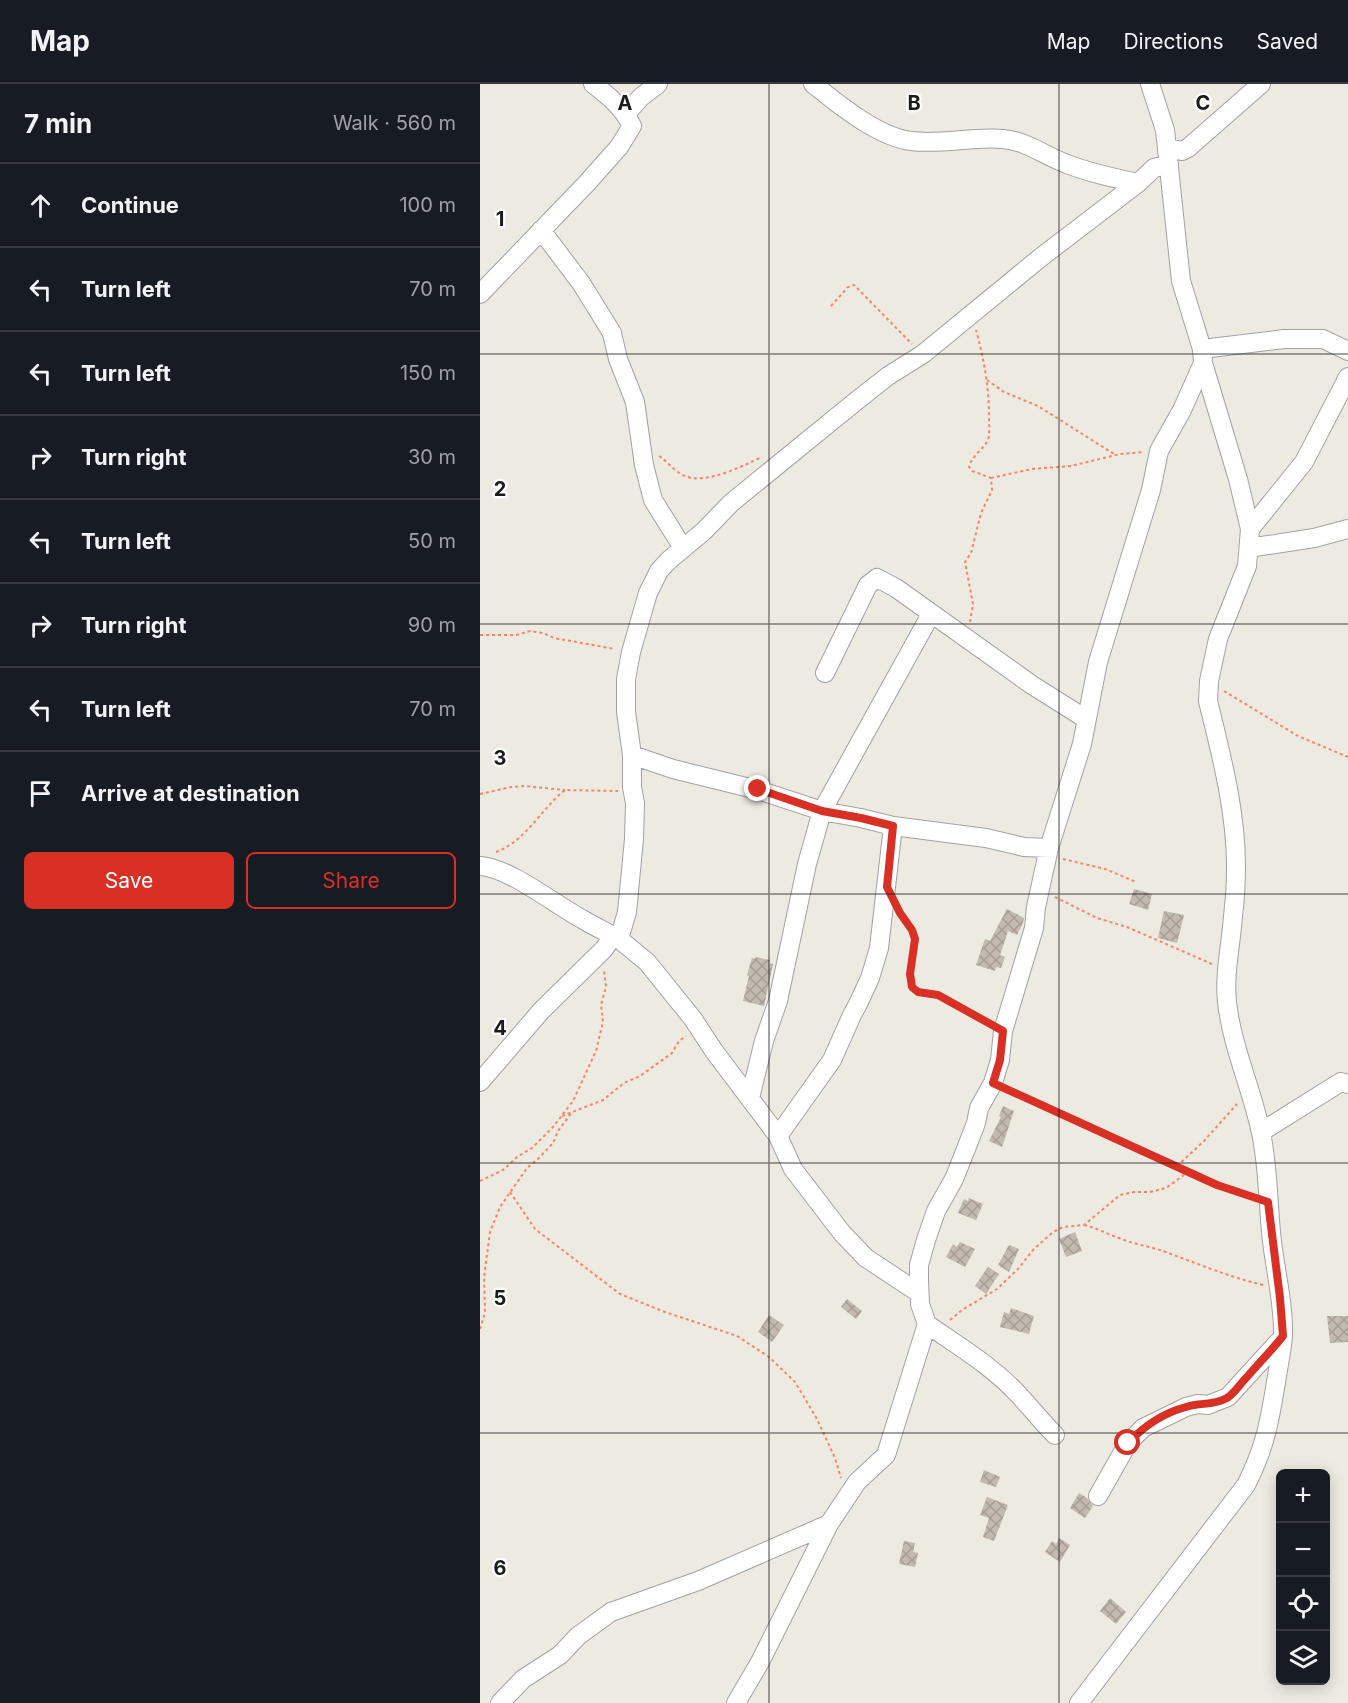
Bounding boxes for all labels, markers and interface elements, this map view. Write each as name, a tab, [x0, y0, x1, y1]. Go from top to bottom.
text: Map	[30, 24, 90, 58]
text: Map	[1047, 29, 1090, 54]
text: Directions	[1123, 29, 1224, 54]
text: Saved	[1257, 29, 1318, 54]
text: A	[618, 91, 633, 115]
text: B	[907, 91, 921, 115]
text: C	[1196, 91, 1210, 115]
text: 7 min	[24, 108, 92, 139]
text: Walk · 560 m	[333, 111, 456, 135]
icon: ahead	[24, 189, 57, 222]
text: Continue	[81, 192, 179, 218]
text: 100 m	[399, 193, 456, 217]
text: 1	[496, 207, 504, 231]
icon: left	[24, 273, 57, 306]
text: Turn left	[81, 276, 171, 302]
text: 70 m	[409, 277, 456, 301]
icon: left	[24, 357, 57, 390]
text: Turn left	[81, 360, 171, 386]
text: 150 m	[400, 361, 456, 385]
icon: right	[24, 441, 57, 474]
text: Turn right	[81, 444, 187, 470]
text: 30 m	[408, 445, 456, 469]
text: 2	[494, 477, 506, 501]
icon: left	[24, 525, 57, 558]
text: Turn left	[81, 528, 171, 554]
text: 50 m	[408, 529, 456, 553]
icon: right	[24, 609, 57, 642]
text: Turn right	[81, 612, 187, 638]
text: 90 m	[408, 613, 456, 637]
icon: left	[24, 693, 57, 726]
text: Turn left	[81, 696, 171, 722]
text: 70 m	[409, 697, 456, 721]
text: 3	[494, 746, 506, 770]
route end	[744, 775, 770, 801]
icon: arrive	[24, 777, 57, 810]
text: Arrive at destination	[81, 780, 300, 806]
button: Save	[24, 852, 234, 909]
button: Share	[246, 852, 456, 909]
text: 4	[493, 1016, 507, 1040]
text: 5	[494, 1286, 506, 1310]
route start	[1114, 1429, 1140, 1455]
map controls	[1276, 1469, 1330, 1685]
button: +	[1276, 1469, 1330, 1523]
button: −	[1276, 1523, 1330, 1577]
text: 6	[494, 1556, 507, 1580]
button: locate	[1276, 1577, 1330, 1631]
button: layers	[1276, 1631, 1330, 1685]

